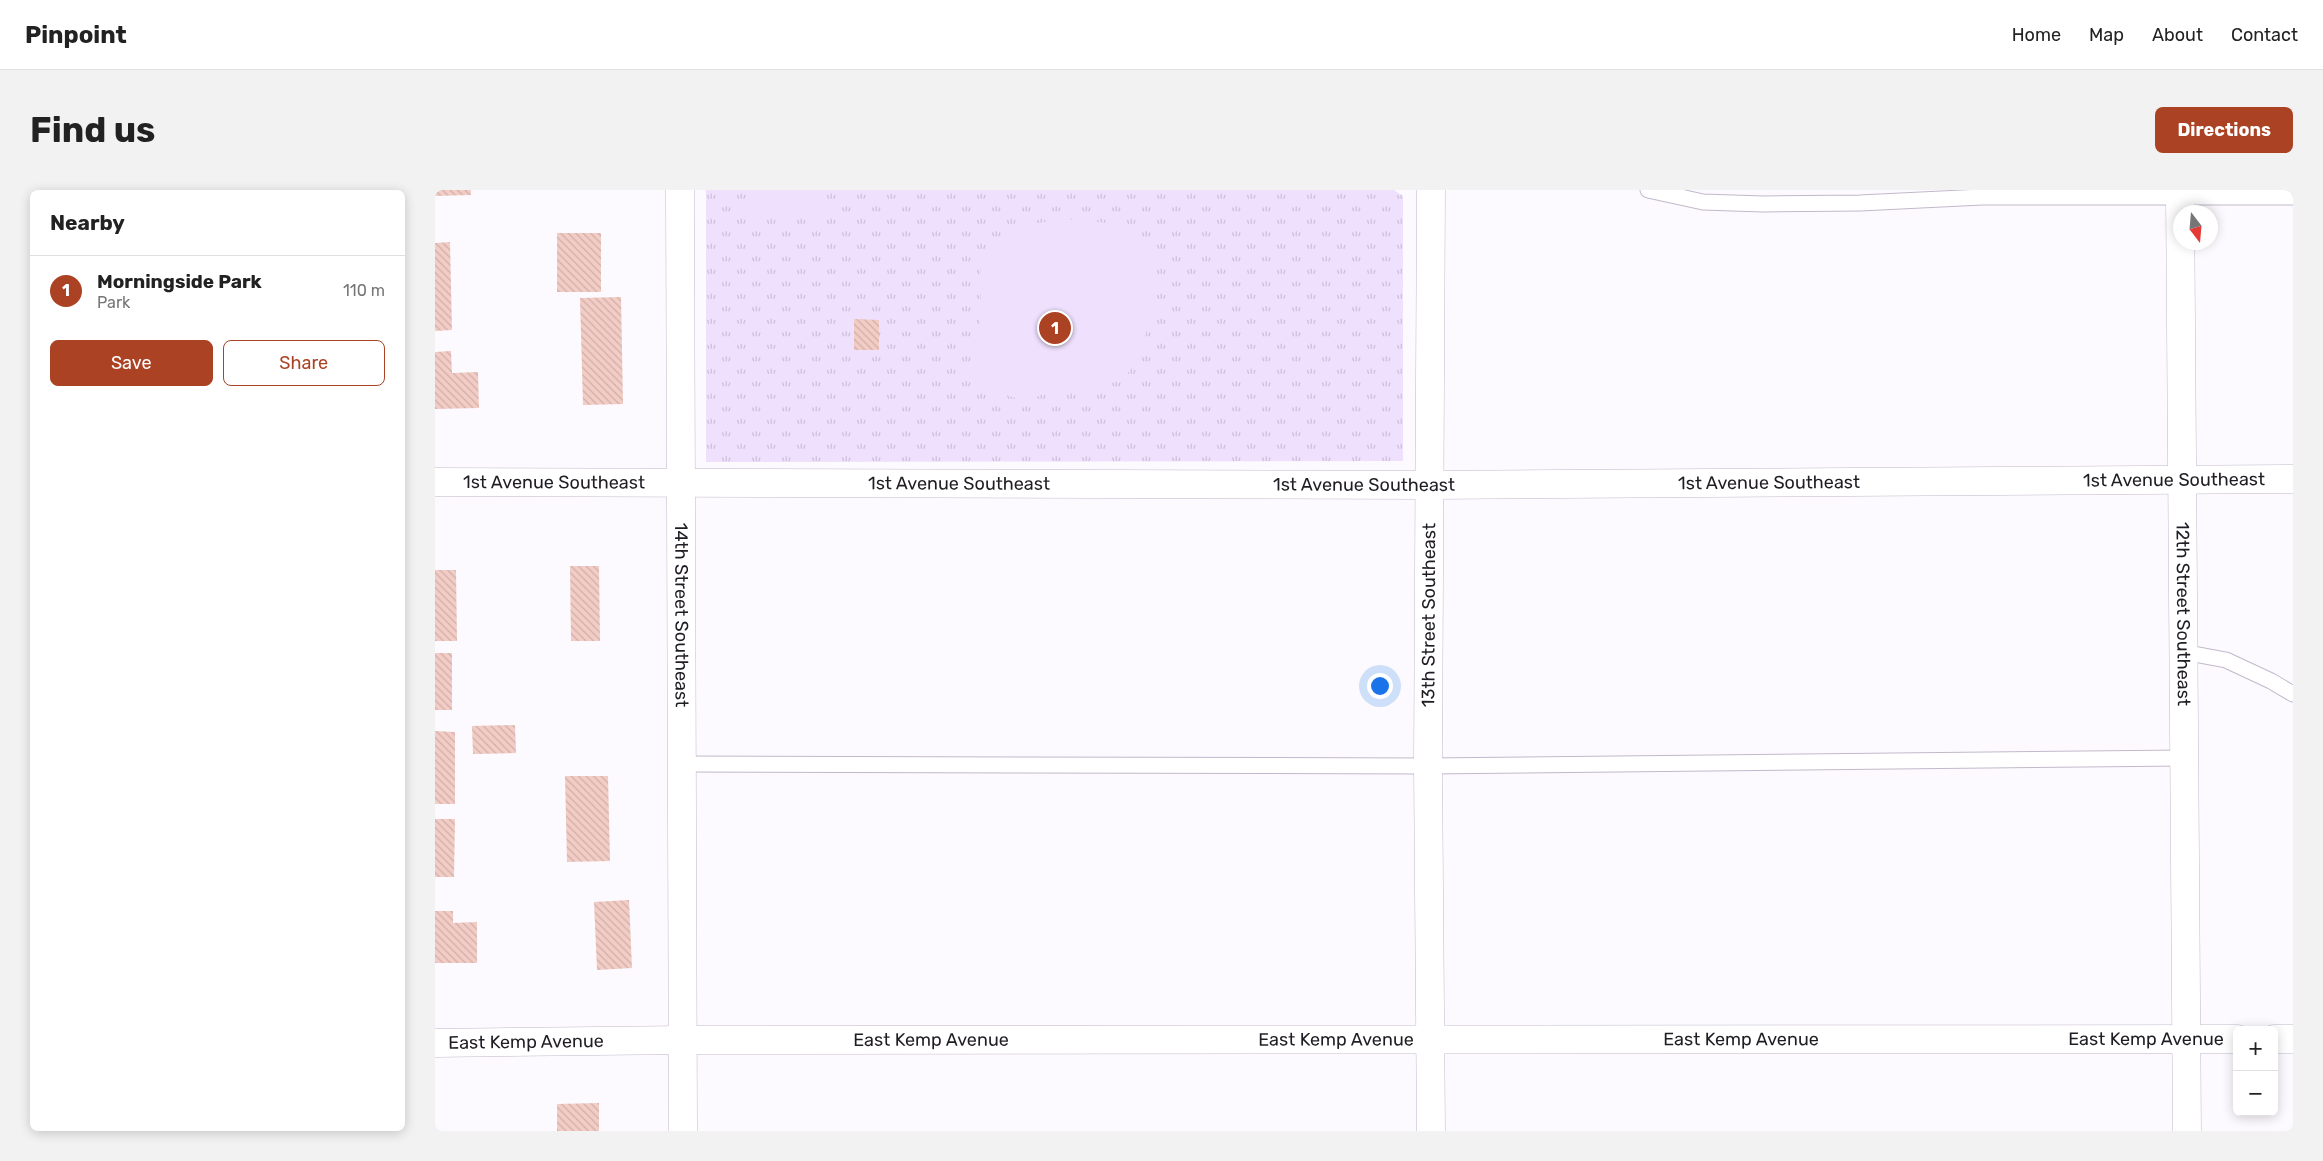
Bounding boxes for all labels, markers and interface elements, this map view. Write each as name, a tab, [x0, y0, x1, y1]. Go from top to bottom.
text: Pinpoint	[25, 21, 127, 49]
text: Home	[2012, 24, 2061, 46]
text: Map	[2089, 24, 2124, 46]
text: About	[2152, 24, 2203, 46]
text: Contact	[2231, 24, 2298, 46]
button: Directions	[2155, 107, 2293, 153]
text: Find us	[30, 109, 155, 151]
north arrow	[2173, 205, 2218, 250]
text: Nearby	[50, 210, 125, 235]
text: Morningside Park	[97, 270, 262, 293]
text: 1	[62, 281, 70, 300]
text: 110 m	[343, 281, 385, 300]
text: Park	[97, 293, 130, 312]
pin: 1	[1039, 309, 1071, 347]
button: Save	[50, 340, 213, 386]
button: Share	[223, 340, 385, 386]
street label: 1st Avenue Southeast	[2083, 468, 2265, 491]
street label: 1st Avenue Southeast	[463, 471, 645, 494]
street label: 1st Avenue Southeast	[1678, 471, 1860, 494]
street label: 1st Avenue Southeast	[868, 472, 1050, 495]
street label: 1st Avenue Southeast	[1273, 474, 1455, 496]
street label: 12th Street Southeast	[2171, 522, 2195, 706]
street label: 14th Street Southeast	[670, 523, 693, 707]
street label: 13th Street Southeast	[1417, 523, 1440, 707]
your location	[1367, 673, 1393, 699]
map controls	[2233, 1026, 2278, 1116]
button: +	[2233, 1026, 2278, 1071]
street label: East Kemp Avenue	[1663, 1028, 1819, 1050]
street label: East Kemp Avenue	[2068, 1028, 2224, 1050]
street label: East Kemp Avenue	[853, 1029, 1009, 1051]
street label: East Kemp Avenue	[1258, 1029, 1414, 1051]
street label: East Kemp Avenue	[448, 1030, 604, 1054]
button: −	[2233, 1071, 2278, 1116]

